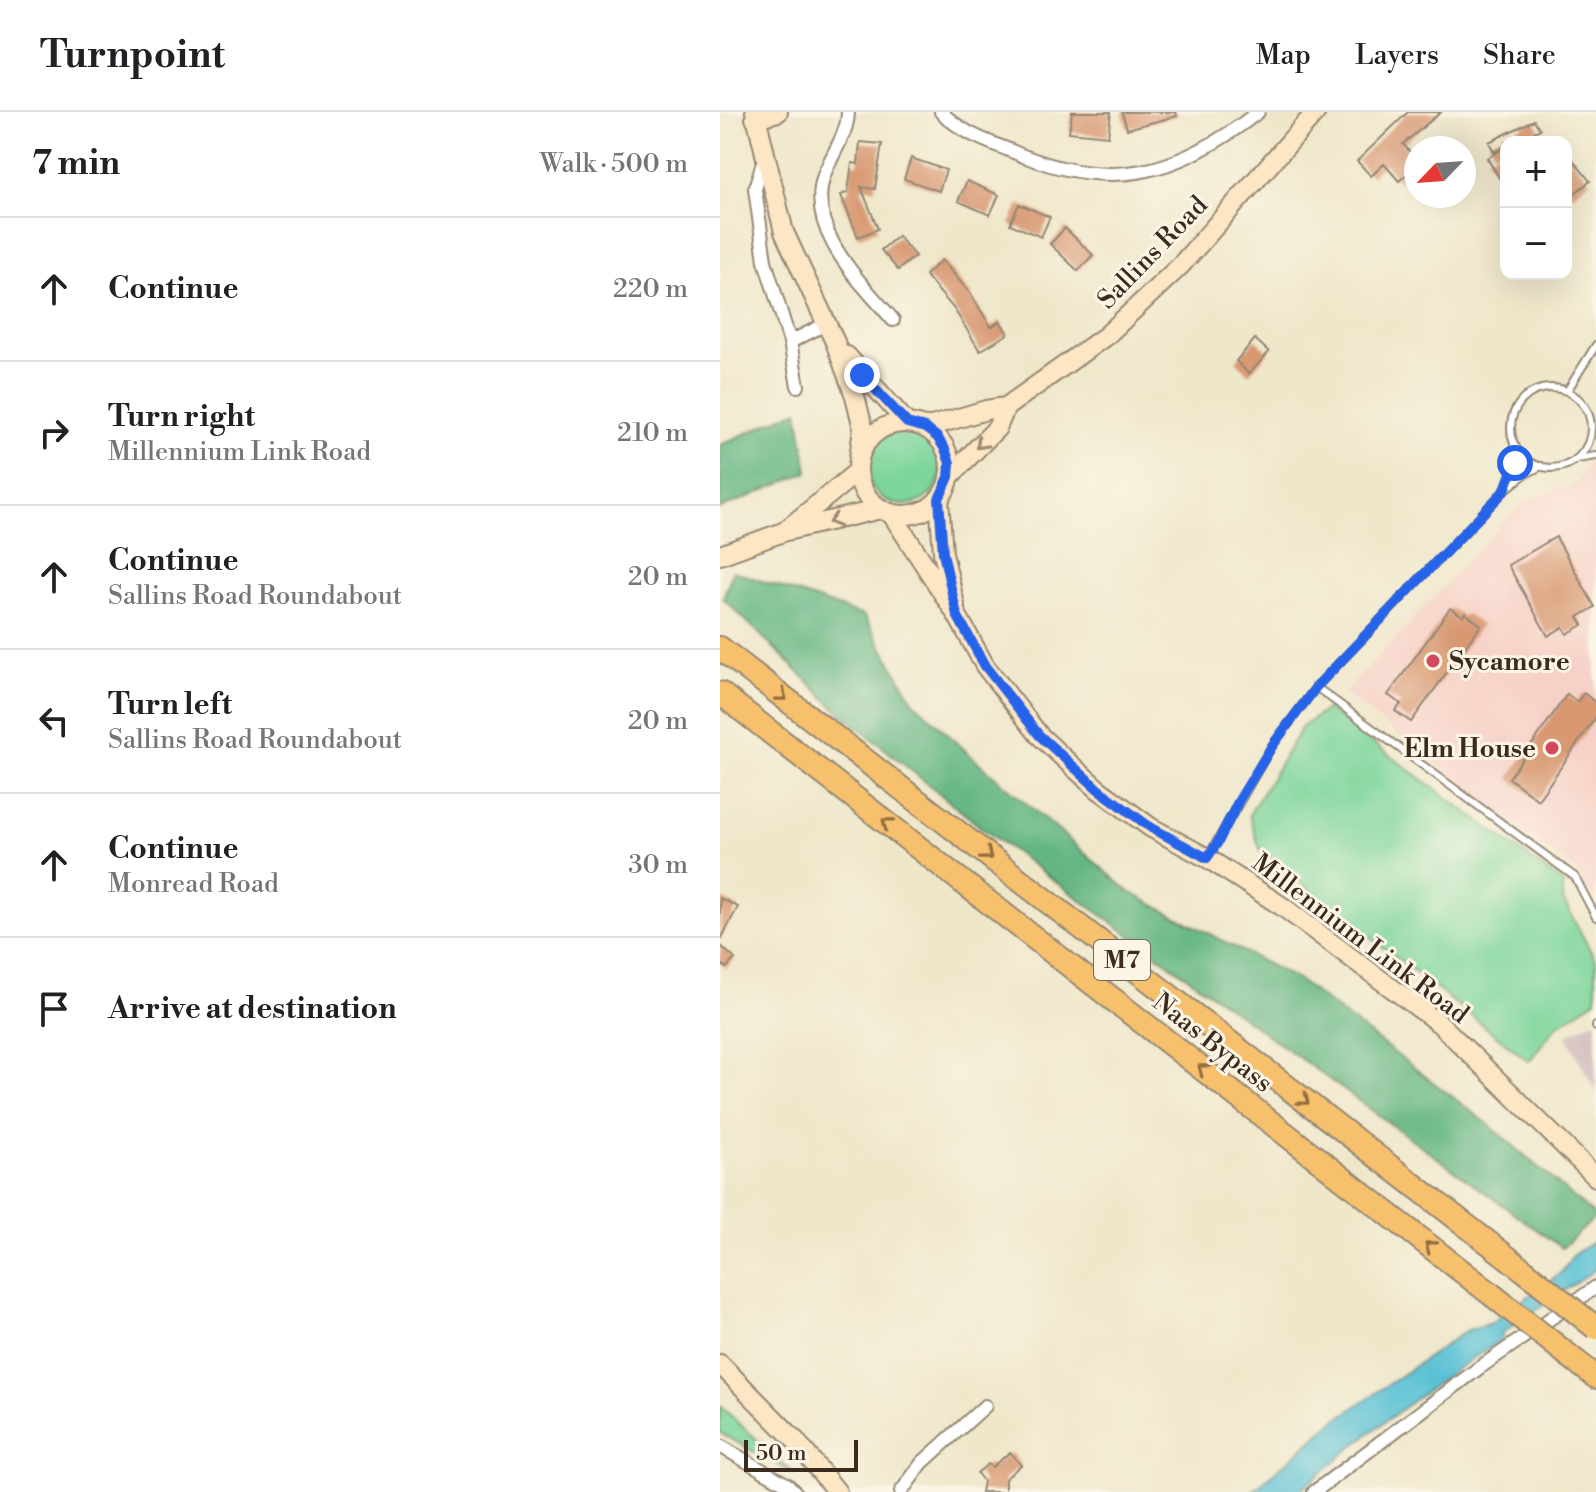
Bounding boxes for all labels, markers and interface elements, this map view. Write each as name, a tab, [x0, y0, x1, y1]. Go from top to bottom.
text: Turnpoint	[40, 32, 225, 79]
text: Map	[1256, 38, 1311, 73]
text: Layers	[1355, 38, 1439, 73]
text: Share	[1483, 38, 1556, 73]
north arrow	[1404, 136, 1476, 208]
map controls	[1500, 136, 1572, 280]
button: +	[1500, 136, 1572, 208]
text: 7 min	[32, 143, 120, 185]
text: Walk · 500 m	[540, 148, 688, 180]
street label: Sallins Road	[1091, 189, 1215, 316]
button: −	[1500, 208, 1572, 280]
icon: ahead	[32, 267, 76, 311]
text: Continue	[108, 270, 239, 308]
text: 220 m	[613, 273, 688, 305]
route end	[844, 357, 880, 393]
text: Turn right	[108, 398, 255, 436]
icon: right	[32, 411, 76, 455]
text: 210 m	[617, 417, 688, 449]
one-way arrow	[976, 435, 990, 450]
text: Millennium Link Road	[108, 436, 371, 468]
route start	[1497, 445, 1533, 481]
one-way arrow	[827, 512, 841, 528]
text: Continue	[108, 542, 239, 580]
icon: ahead	[32, 555, 76, 599]
text: 20 m	[628, 561, 688, 593]
text: Sallins Road Roundabout	[108, 580, 402, 612]
place label: Sycamore	[1449, 646, 1570, 678]
marker: Sycamore	[1424, 652, 1442, 670]
text: Turn left	[108, 686, 232, 724]
one-way arrow	[773, 686, 788, 700]
icon: left	[32, 699, 76, 743]
text: 20 m	[628, 705, 688, 737]
text: Sallins Road Roundabout	[108, 724, 402, 756]
place label: Elm House	[1404, 733, 1536, 765]
marker: Elm House	[1543, 739, 1561, 757]
one-way arrow	[881, 818, 896, 832]
text: Continue	[108, 830, 239, 868]
icon: ahead	[32, 843, 76, 887]
one-way arrow	[978, 845, 992, 860]
street label: Millennium Link Road	[1246, 847, 1475, 1031]
text: 30 m	[628, 849, 688, 881]
text: Monread Road	[108, 868, 279, 900]
road number: M7	[1094, 940, 1150, 980]
street label: Naas Bypass	[1146, 986, 1279, 1099]
icon: arrive	[32, 987, 76, 1031]
text: Arrive at destination	[108, 990, 397, 1028]
one-way arrow	[1197, 1064, 1212, 1078]
one-way arrow	[1295, 1090, 1310, 1104]
one-way arrow	[1424, 1241, 1439, 1255]
scale bar	[744, 1436, 858, 1472]
text: 50 m	[756, 1440, 807, 1467]

